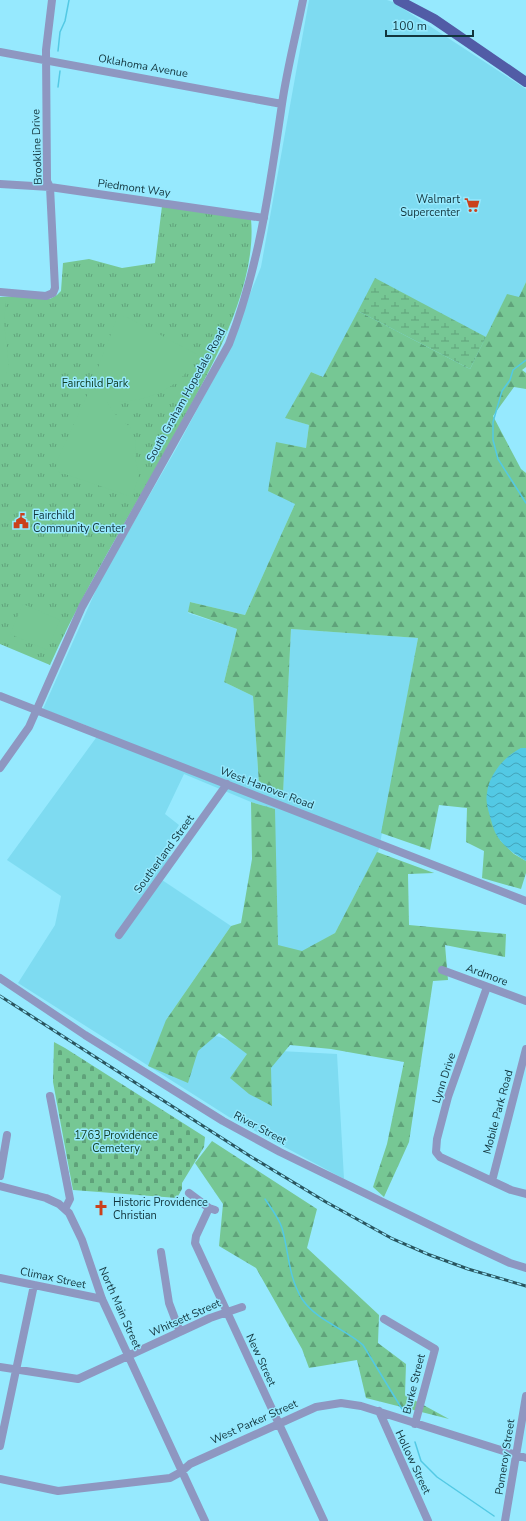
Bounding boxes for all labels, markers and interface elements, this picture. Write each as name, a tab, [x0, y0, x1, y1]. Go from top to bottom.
scale bar	[386, 12, 473, 38]
text: 100 m	[392, 18, 427, 34]
street label: Oklahoma Avenue	[97, 51, 189, 81]
street label: Brookline Drive	[28, 109, 46, 185]
street label: Piedmont Way	[97, 175, 172, 201]
place label: Walmart Supercenter	[400, 192, 460, 220]
supermarket icon: Walmart Supercenter	[463, 196, 481, 214]
street label: South Graham Hopedale Road	[143, 326, 229, 464]
park label: Fairchild Park	[62, 376, 129, 391]
place label: Fairchild Community Center	[33, 508, 125, 536]
public building icon: Fairchild Community Center	[12, 512, 30, 530]
street label: West Hanover Road	[218, 763, 316, 813]
street label: Southerland Street	[130, 812, 198, 896]
street label: Ardmore	[464, 961, 510, 990]
street label: Lynn Drive	[429, 1051, 459, 1105]
street label: Mobile Park Road	[480, 1068, 516, 1156]
street label: River Street	[231, 1108, 289, 1148]
park label: 1763 Providence Cemetery	[74, 1128, 158, 1156]
place label: Historic Providence Christian	[113, 1195, 208, 1223]
church icon: Historic Providence Christian	[92, 1199, 110, 1217]
street label: Climax Street	[19, 1264, 88, 1292]
street label: North Main Street	[95, 1265, 145, 1352]
street label: Whitsett Street	[147, 1296, 223, 1340]
street label: New Street	[242, 1331, 280, 1389]
street label: Burke Street	[399, 1352, 429, 1416]
street label: West Parker Street	[208, 1396, 300, 1448]
street label: Pomeroy Street	[492, 1418, 518, 1496]
street label: Hollow Street	[392, 1428, 434, 1497]

